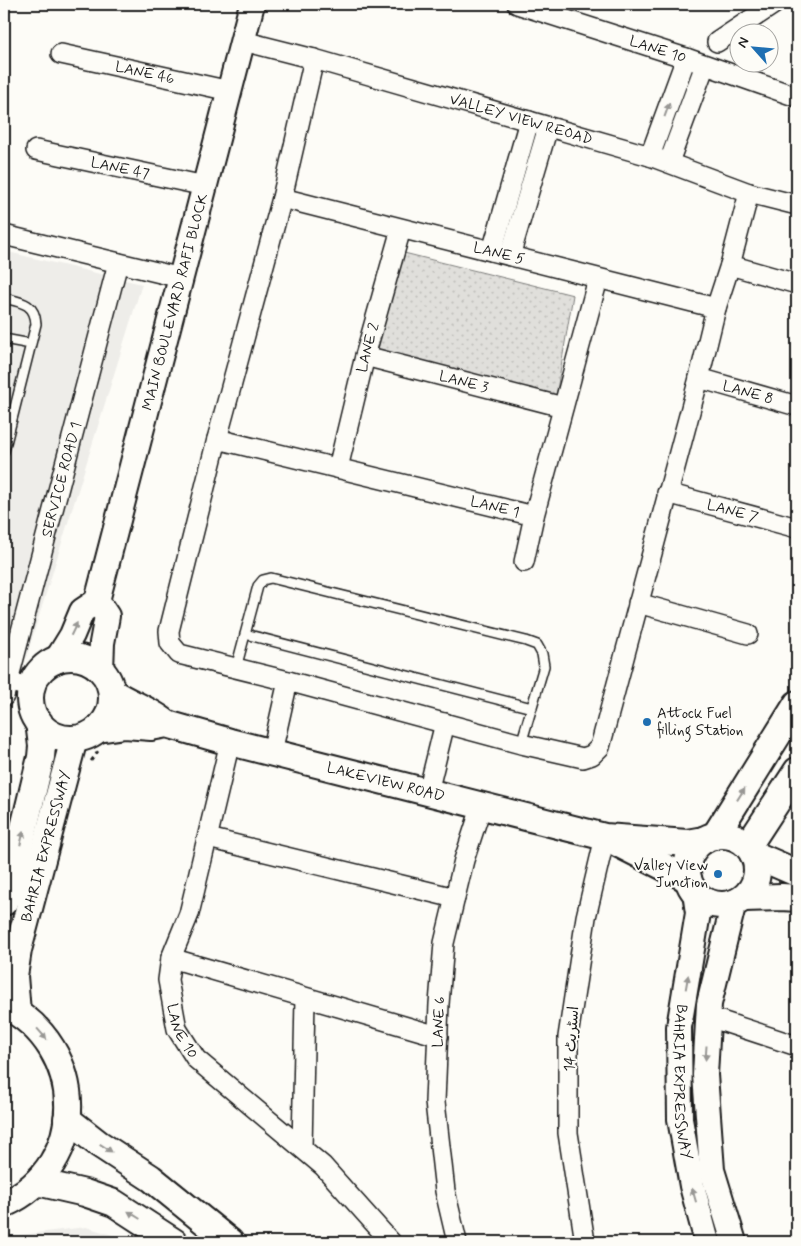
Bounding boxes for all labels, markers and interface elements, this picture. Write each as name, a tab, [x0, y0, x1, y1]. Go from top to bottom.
north arrow	[728, 22, 778, 72]
street label: LANE 10	[627, 32, 689, 68]
text: N	[733, 34, 753, 51]
street label: LANE 46	[113, 57, 176, 90]
street label: VALLEY VIEW REOAD	[447, 90, 595, 150]
one-way arrow	[663, 102, 671, 117]
street label: LANE 47	[89, 153, 152, 185]
street label: MAIN BOULEVARD RAFI BLOCK	[138, 191, 213, 413]
street label: LANE 5	[471, 238, 527, 270]
street label: LANE 2	[352, 321, 385, 375]
street label: LANE 3	[437, 366, 491, 398]
street label: LANE 8	[720, 376, 775, 410]
street label: SERVICE ROAD 1	[37, 420, 87, 539]
street label: LANE 1	[468, 492, 521, 523]
street label: LANE 7	[704, 495, 760, 528]
one-way arrow	[71, 622, 79, 636]
place label: Attock Fuel filling Station	[657, 704, 743, 742]
marker: Attock Fuel filling Station	[641, 716, 653, 728]
street label: LAKEVIEW ROAD	[324, 758, 447, 807]
street label: BAHRIA EXPRESSWAY	[17, 768, 76, 924]
one-way arrow	[736, 788, 745, 801]
one-way arrow	[18, 831, 26, 846]
place label: Valley View Junction	[634, 856, 708, 893]
marker: Valley View Junction	[712, 868, 724, 880]
one-way arrow	[683, 974, 691, 990]
street label: LANE 6	[428, 995, 451, 1048]
street label: LANE 10	[162, 1002, 202, 1063]
street label: BAHRIA EXPRESSWAY	[668, 1003, 696, 1162]
street label: اسٹریٹ 14	[560, 1006, 584, 1073]
one-way arrow	[36, 1028, 48, 1040]
one-way arrow	[702, 1045, 710, 1061]
one-way arrow	[100, 1144, 113, 1153]
one-way arrow	[690, 1188, 698, 1203]
one-way arrow	[127, 1211, 140, 1220]

